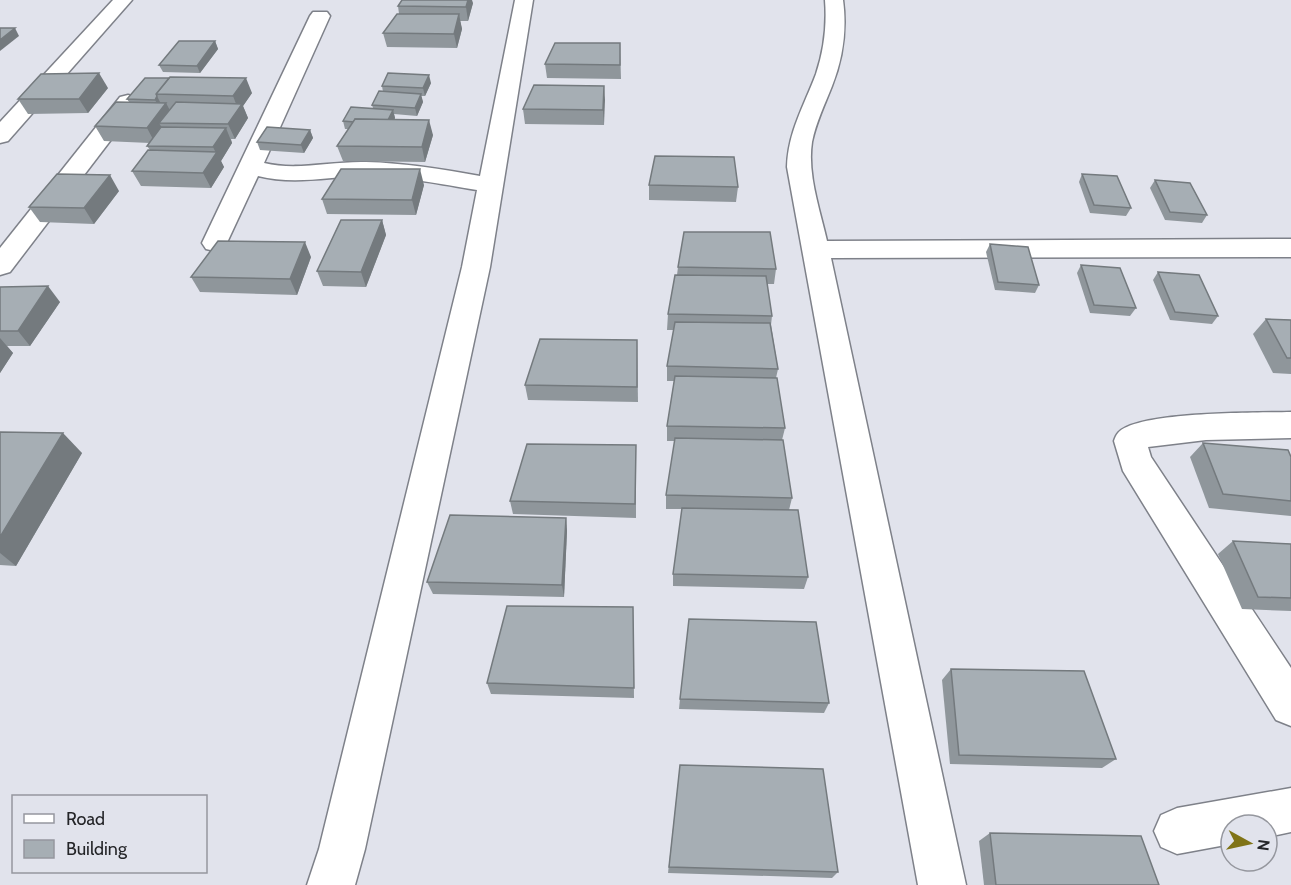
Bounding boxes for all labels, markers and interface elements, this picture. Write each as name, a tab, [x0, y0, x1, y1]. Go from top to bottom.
legend	[12, 795, 207, 873]
text: Road	[66, 808, 105, 830]
north arrow	[1219, 813, 1279, 873]
text: Building	[66, 838, 128, 860]
text: N	[1253, 838, 1274, 852]

